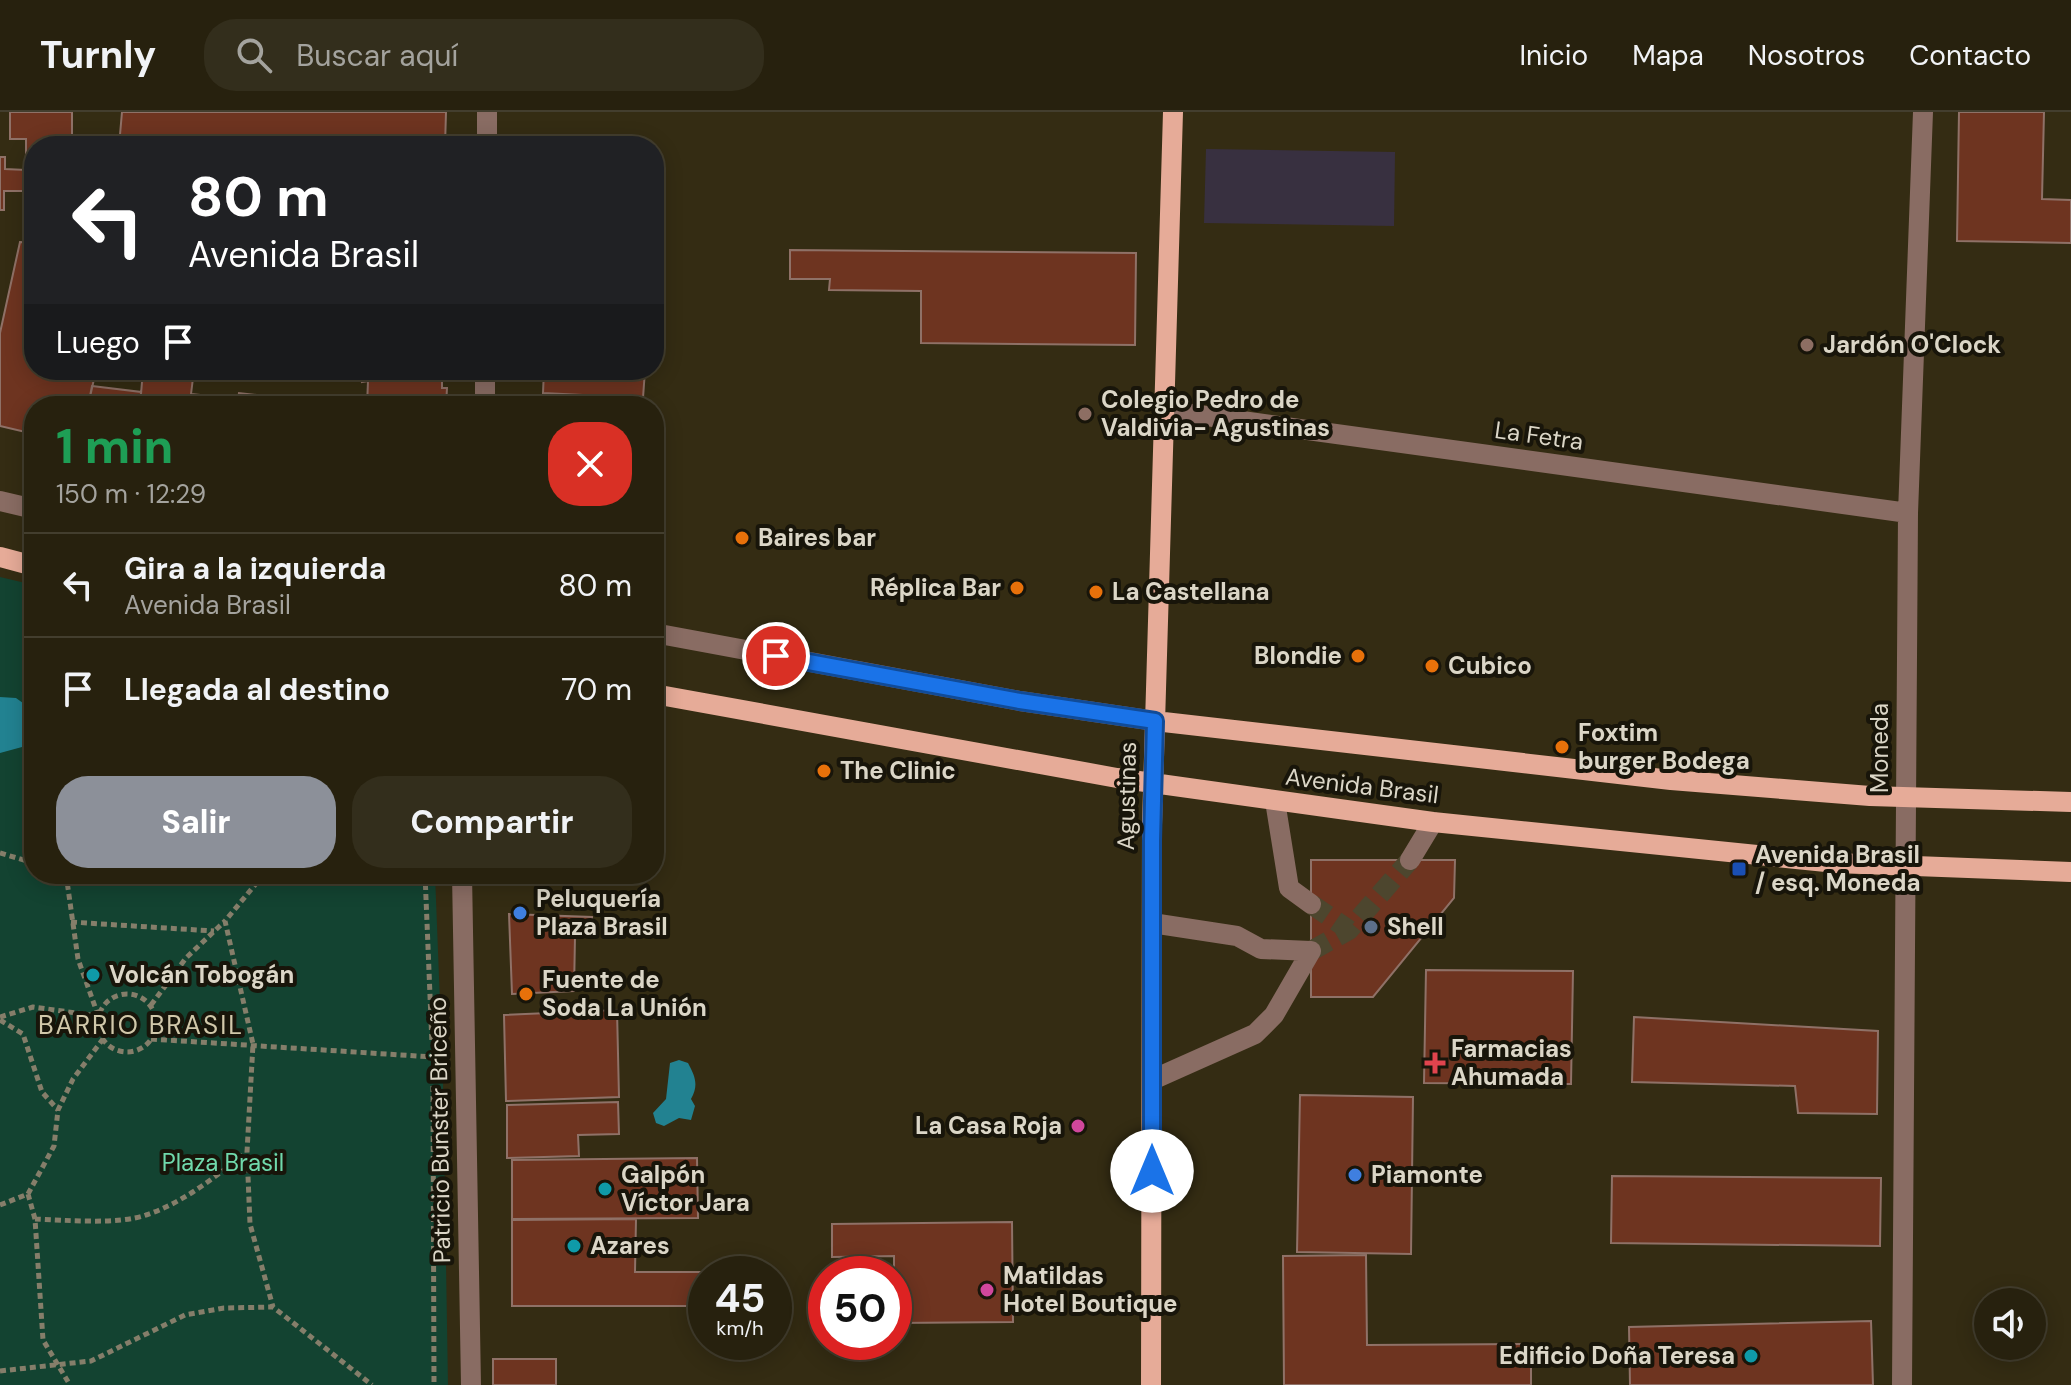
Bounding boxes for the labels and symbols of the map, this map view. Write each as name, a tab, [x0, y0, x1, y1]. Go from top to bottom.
place label: Jardón O'Clock	[1823, 329, 2001, 360]
marker: Jardón O'Clock	[1798, 336, 1816, 354]
place label: Colegio Pedro de Valdivia- Agustinas	[1101, 384, 1330, 443]
marker: Colegio Pedro de Valdivia- Agustinas	[1076, 405, 1094, 423]
street label: La Fetra	[1493, 414, 1585, 457]
place label: Baires bar	[758, 522, 876, 553]
marker: Baires bar	[733, 529, 751, 547]
place label: Réplica Bar	[870, 572, 1001, 603]
place label: La Castellana	[1112, 576, 1270, 607]
marker: Réplica Bar	[1008, 579, 1026, 597]
marker: La Castellana	[1087, 583, 1105, 601]
pin	[742, 622, 810, 690]
place label: Blondie	[1254, 640, 1342, 671]
marker: Blondie	[1349, 647, 1367, 665]
place label: Cubico	[1448, 650, 1532, 681]
marker: Cubico	[1423, 657, 1441, 675]
street label: Moneda	[1864, 703, 1895, 793]
place label: Foxtim burger Bodega	[1578, 717, 1750, 776]
marker: Foxtim burger Bodega	[1553, 738, 1571, 756]
street label: Agustinas	[1110, 741, 1143, 851]
place label: The Clinic	[840, 755, 956, 786]
street label: Avenida Brasil	[1284, 761, 1440, 810]
marker: The Clinic	[815, 762, 833, 780]
place label: Avenida Brasil / esq. Moneda	[1755, 839, 1920, 898]
marker: Avenida Brasil / esq. Moneda	[1730, 860, 1748, 878]
place label: Peluquería Plaza Brasil	[536, 883, 668, 942]
marker: Peluquería Plaza Brasil	[511, 904, 529, 922]
place label: Shell	[1387, 911, 1444, 942]
marker: Shell	[1362, 918, 1380, 936]
place label: Volcán Tobogán	[109, 959, 294, 990]
place label: Fuente de Soda La Unión	[542, 964, 707, 1023]
marker: Volcán Tobogán	[84, 966, 102, 984]
marker: Fuente de Soda La Unión	[517, 985, 535, 1003]
street label: Patricio Bunster Briceño	[422, 997, 457, 1263]
district label: BARRIO BRASIL	[38, 1008, 244, 1042]
place label: Farmacias Ahumada	[1451, 1033, 1572, 1092]
marker: Farmacias Ahumada	[1426, 1054, 1444, 1072]
place label: La Casa Roja	[915, 1110, 1062, 1141]
marker: La Casa Roja	[1069, 1117, 1087, 1135]
position arrow	[1110, 1129, 1194, 1213]
park label: Plaza Brasil	[162, 1147, 284, 1178]
place label: Galpón Víctor Jara	[621, 1159, 750, 1218]
place label: Piamonte	[1371, 1159, 1483, 1190]
marker: Piamonte	[1346, 1166, 1364, 1184]
marker: Galpón Víctor Jara	[596, 1180, 614, 1198]
place label: Azares	[590, 1230, 670, 1261]
marker: Azares	[565, 1237, 583, 1255]
speed limit sign: 50	[808, 1256, 912, 1360]
place label: Matildas Hotel Boutique	[1003, 1260, 1178, 1319]
marker: Matildas Hotel Boutique	[978, 1281, 996, 1299]
place label: Edificio Doña Teresa	[1499, 1340, 1735, 1371]
marker: Edificio Doña Teresa	[1742, 1347, 1760, 1365]

